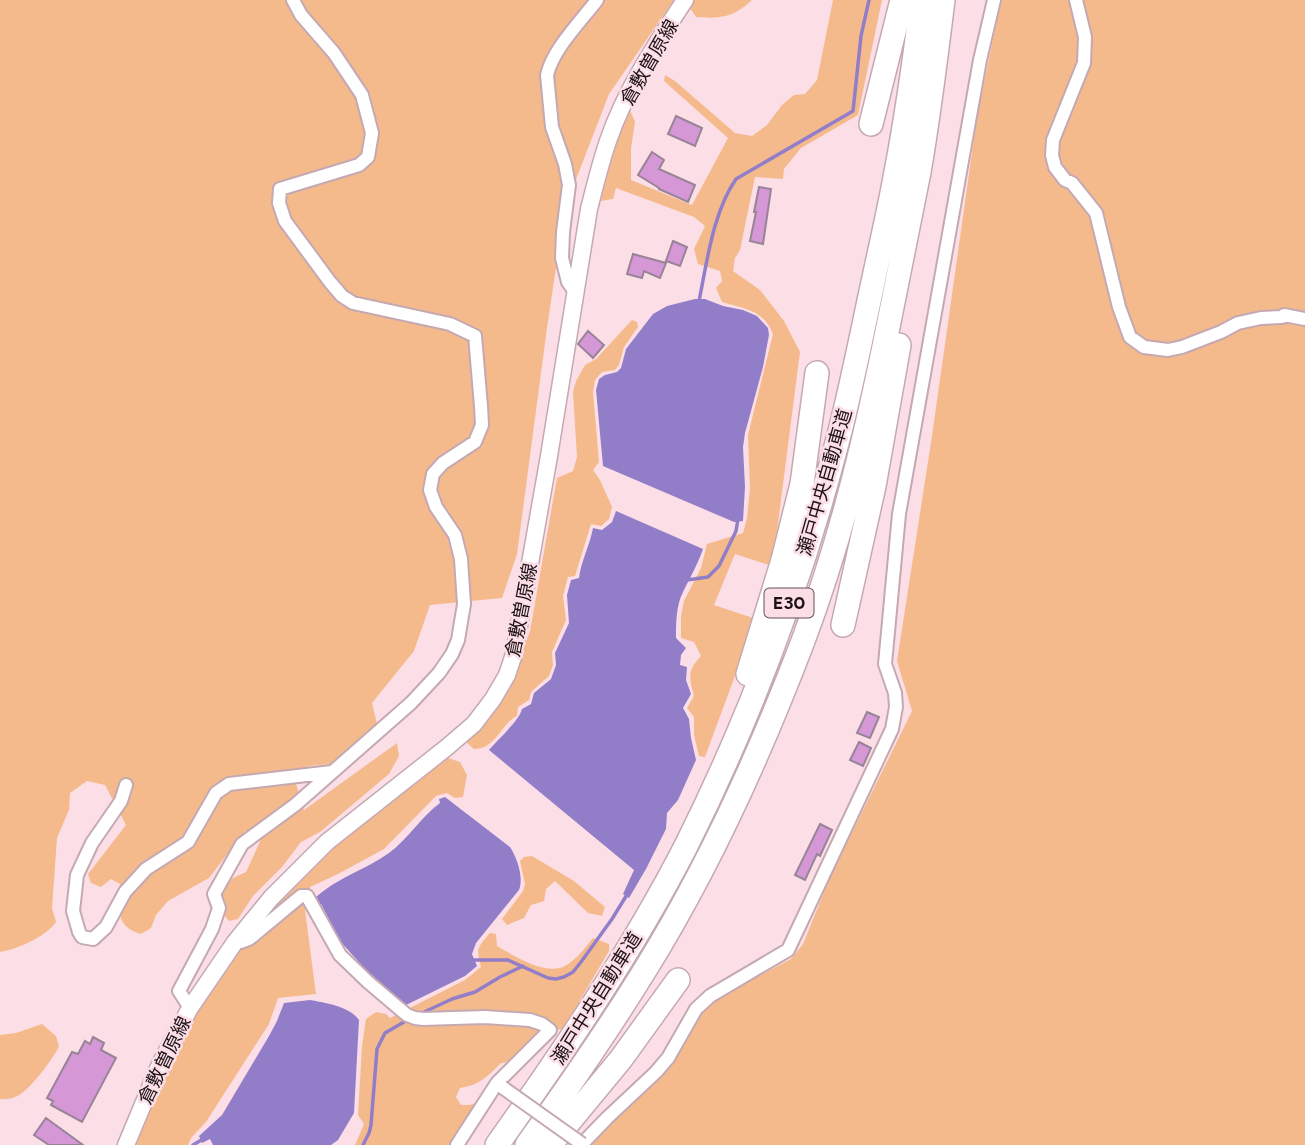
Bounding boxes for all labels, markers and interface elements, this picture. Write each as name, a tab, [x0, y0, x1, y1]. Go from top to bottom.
street label: 倉敷曽原線	[616, 15, 683, 109]
street label: 瀬戸中央自動車道	[792, 406, 856, 558]
street label: 倉敷曽原線	[501, 561, 542, 659]
road number: E30	[764, 588, 814, 618]
street label: 瀬戸中央自動車道	[546, 928, 646, 1069]
street label: 倉敷曽原線	[133, 1012, 196, 1108]

